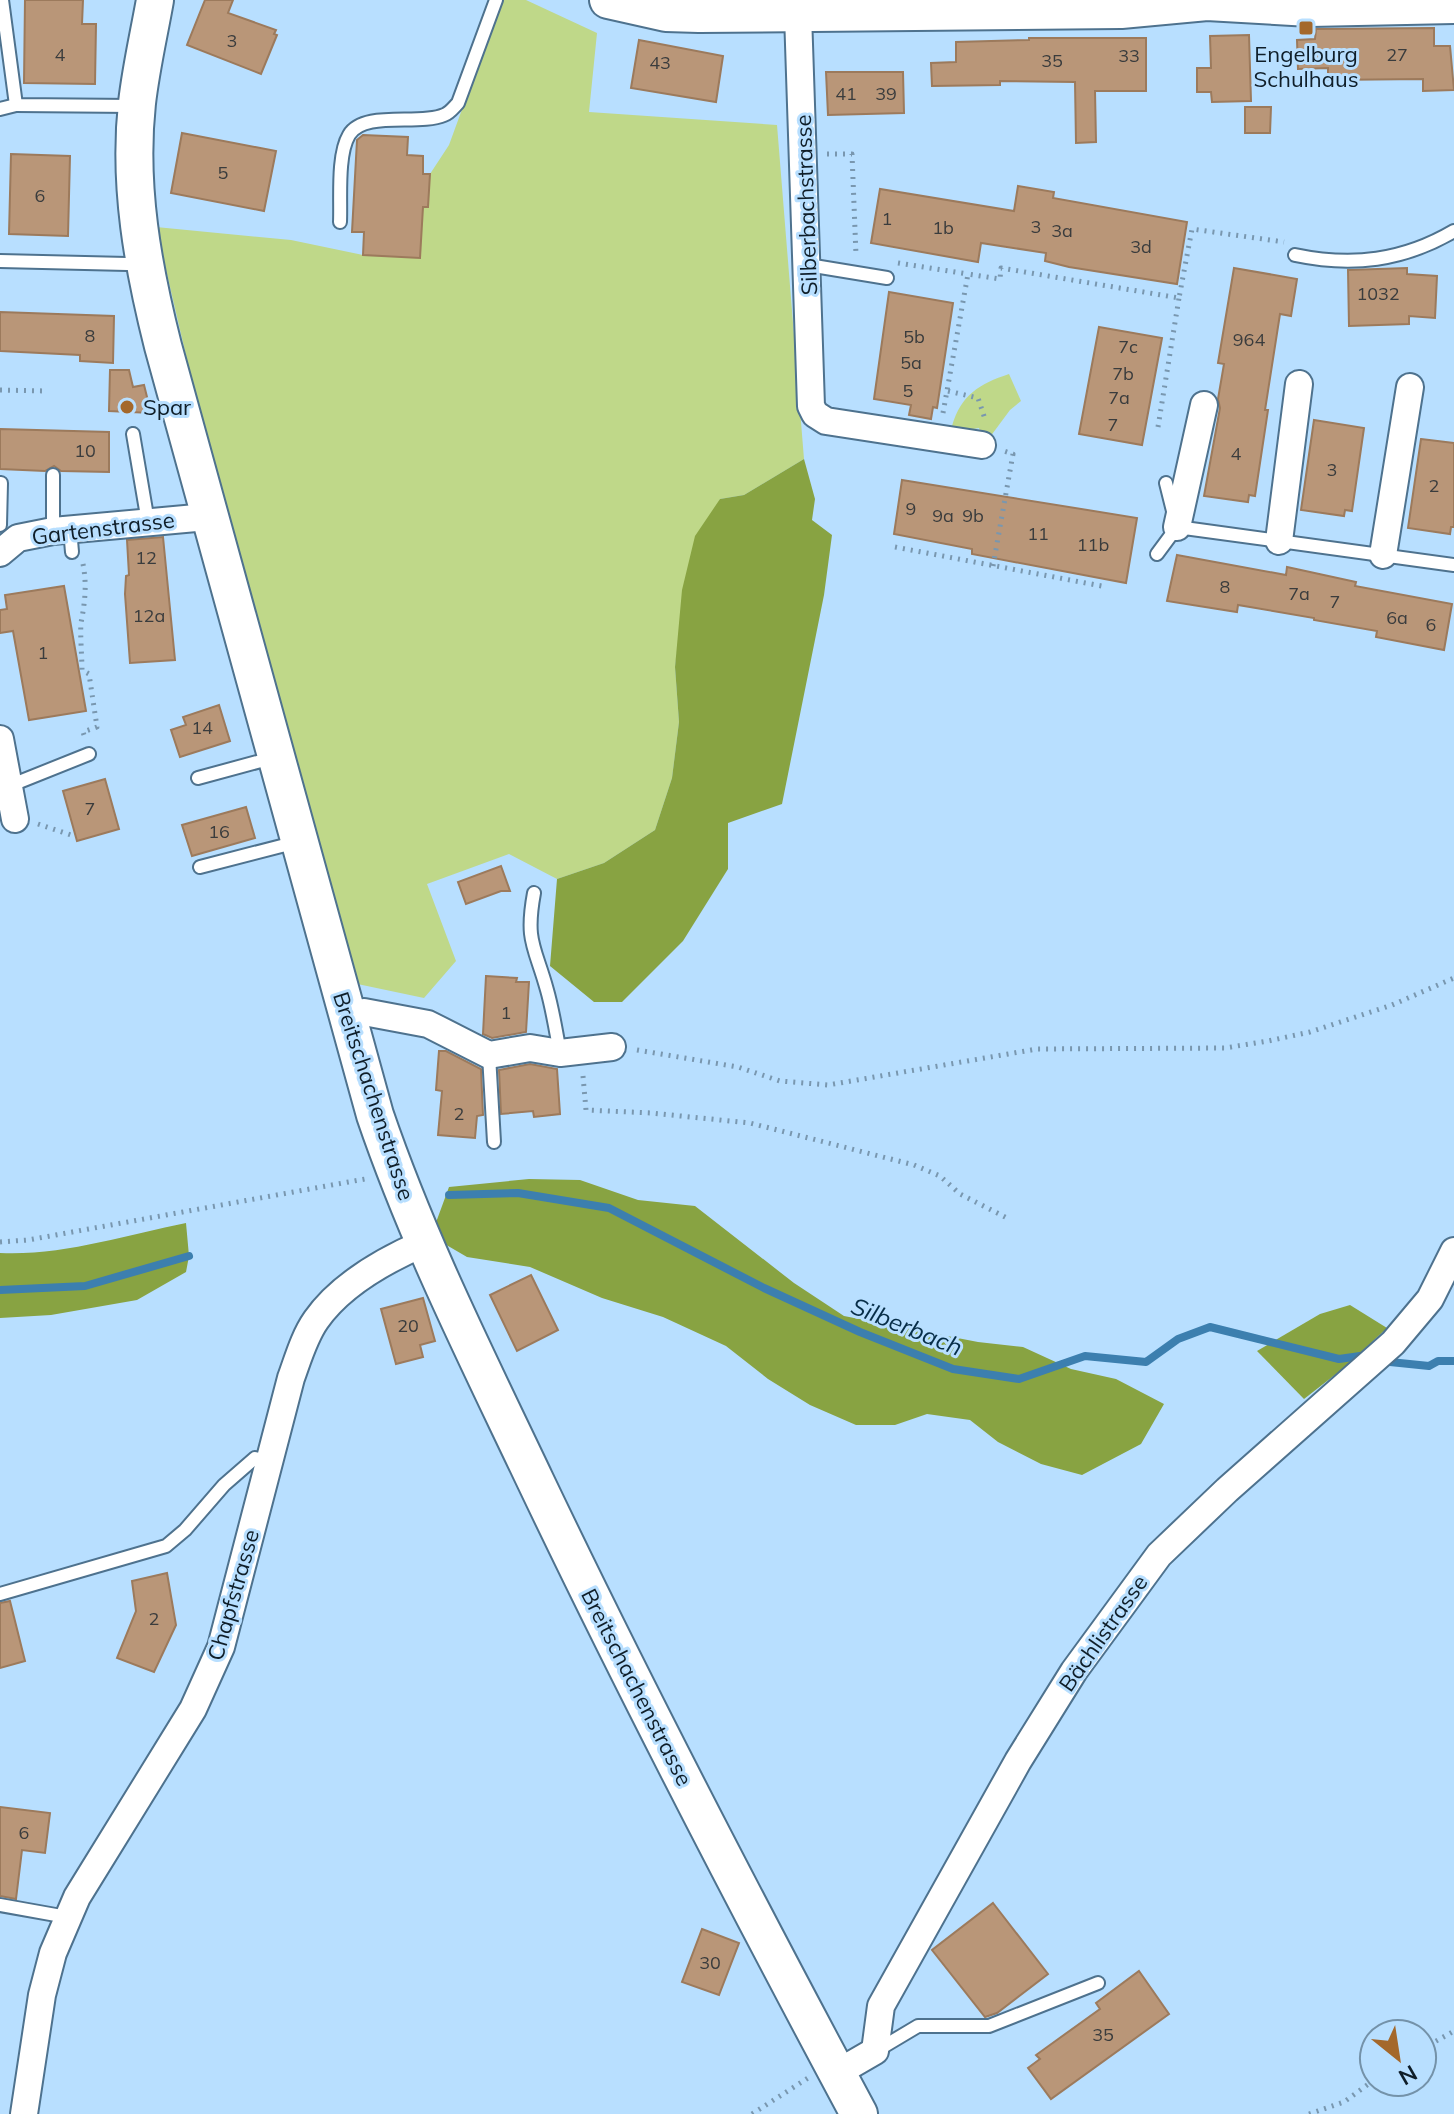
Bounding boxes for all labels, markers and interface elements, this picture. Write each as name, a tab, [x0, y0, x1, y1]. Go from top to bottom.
marker: Engelburg Schulhaus	[1297, 19, 1315, 37]
house number: 3	[227, 29, 237, 52]
place label: Engelburg Schulhaus	[1253, 40, 1359, 93]
house number: 4	[55, 43, 66, 66]
house number: 27	[1386, 43, 1408, 66]
house number: 33	[1118, 44, 1140, 67]
house number: 35	[1041, 49, 1063, 72]
house number: 43	[649, 51, 671, 74]
house number: 41	[835, 82, 857, 105]
house number: 39	[875, 82, 897, 105]
street label: Silberbachstrasse	[789, 114, 823, 296]
house number: 5	[218, 161, 229, 184]
house number: 6	[35, 184, 45, 207]
house number: 1	[882, 207, 892, 230]
house number: 3	[1031, 215, 1041, 238]
house number: 1b	[932, 216, 954, 239]
house number: 3a	[1051, 219, 1073, 242]
house number: 3d	[1130, 235, 1152, 258]
house number: 1032	[1356, 282, 1400, 305]
house number: 8	[85, 324, 95, 347]
house number: 5b	[903, 325, 925, 348]
house number: 964	[1233, 328, 1265, 351]
house number: 7c	[1118, 335, 1138, 358]
house number: 5a	[900, 351, 922, 374]
house number: 7b	[1112, 362, 1134, 385]
house number: 5	[903, 379, 914, 402]
house number: 7a	[1108, 386, 1130, 409]
place label: Spar	[143, 393, 191, 421]
marker: Spar	[118, 398, 136, 416]
house number: 7	[1108, 413, 1118, 436]
house number: 10	[74, 439, 96, 462]
house number: 4	[1231, 442, 1242, 465]
house number: 3	[1327, 458, 1337, 481]
house number: 2	[1429, 474, 1439, 497]
house number: 9	[906, 497, 916, 520]
house number: 9a	[932, 504, 954, 527]
house number: 9b	[962, 504, 984, 527]
street label: Gartenstrasse	[30, 505, 176, 551]
house number: 11	[1027, 522, 1049, 545]
house number: 11b	[1077, 533, 1109, 556]
house number: 12	[135, 546, 157, 569]
house number: 8	[1220, 575, 1230, 598]
house number: 7a	[1288, 582, 1310, 605]
house number: 7	[1330, 590, 1340, 613]
house number: 12a	[133, 604, 165, 627]
house number: 6a	[1386, 606, 1408, 629]
house number: 6	[1426, 613, 1436, 636]
house number: 1	[38, 641, 48, 664]
house number: 14	[191, 716, 213, 739]
house number: 7	[85, 797, 95, 820]
house number: 16	[208, 820, 230, 843]
street label: Breitschachenstrasse	[327, 988, 421, 1204]
house number: 1	[501, 1001, 511, 1024]
house number: 2	[454, 1102, 464, 1125]
water label: Silberbach	[847, 1290, 967, 1362]
house number: 20	[397, 1314, 419, 1337]
street label: Chapfstrasse	[201, 1526, 265, 1664]
street label: Bächlistrasse	[1053, 1569, 1153, 1697]
street label: Breitschachenstrasse	[575, 1584, 699, 1790]
house number: 2	[149, 1607, 159, 1630]
house number: 6	[19, 1821, 29, 1844]
house number: 30	[699, 1951, 721, 1974]
north arrow	[1358, 2018, 1438, 2098]
house number: 35	[1092, 2023, 1114, 2046]
text: N	[1394, 2059, 1422, 2092]

